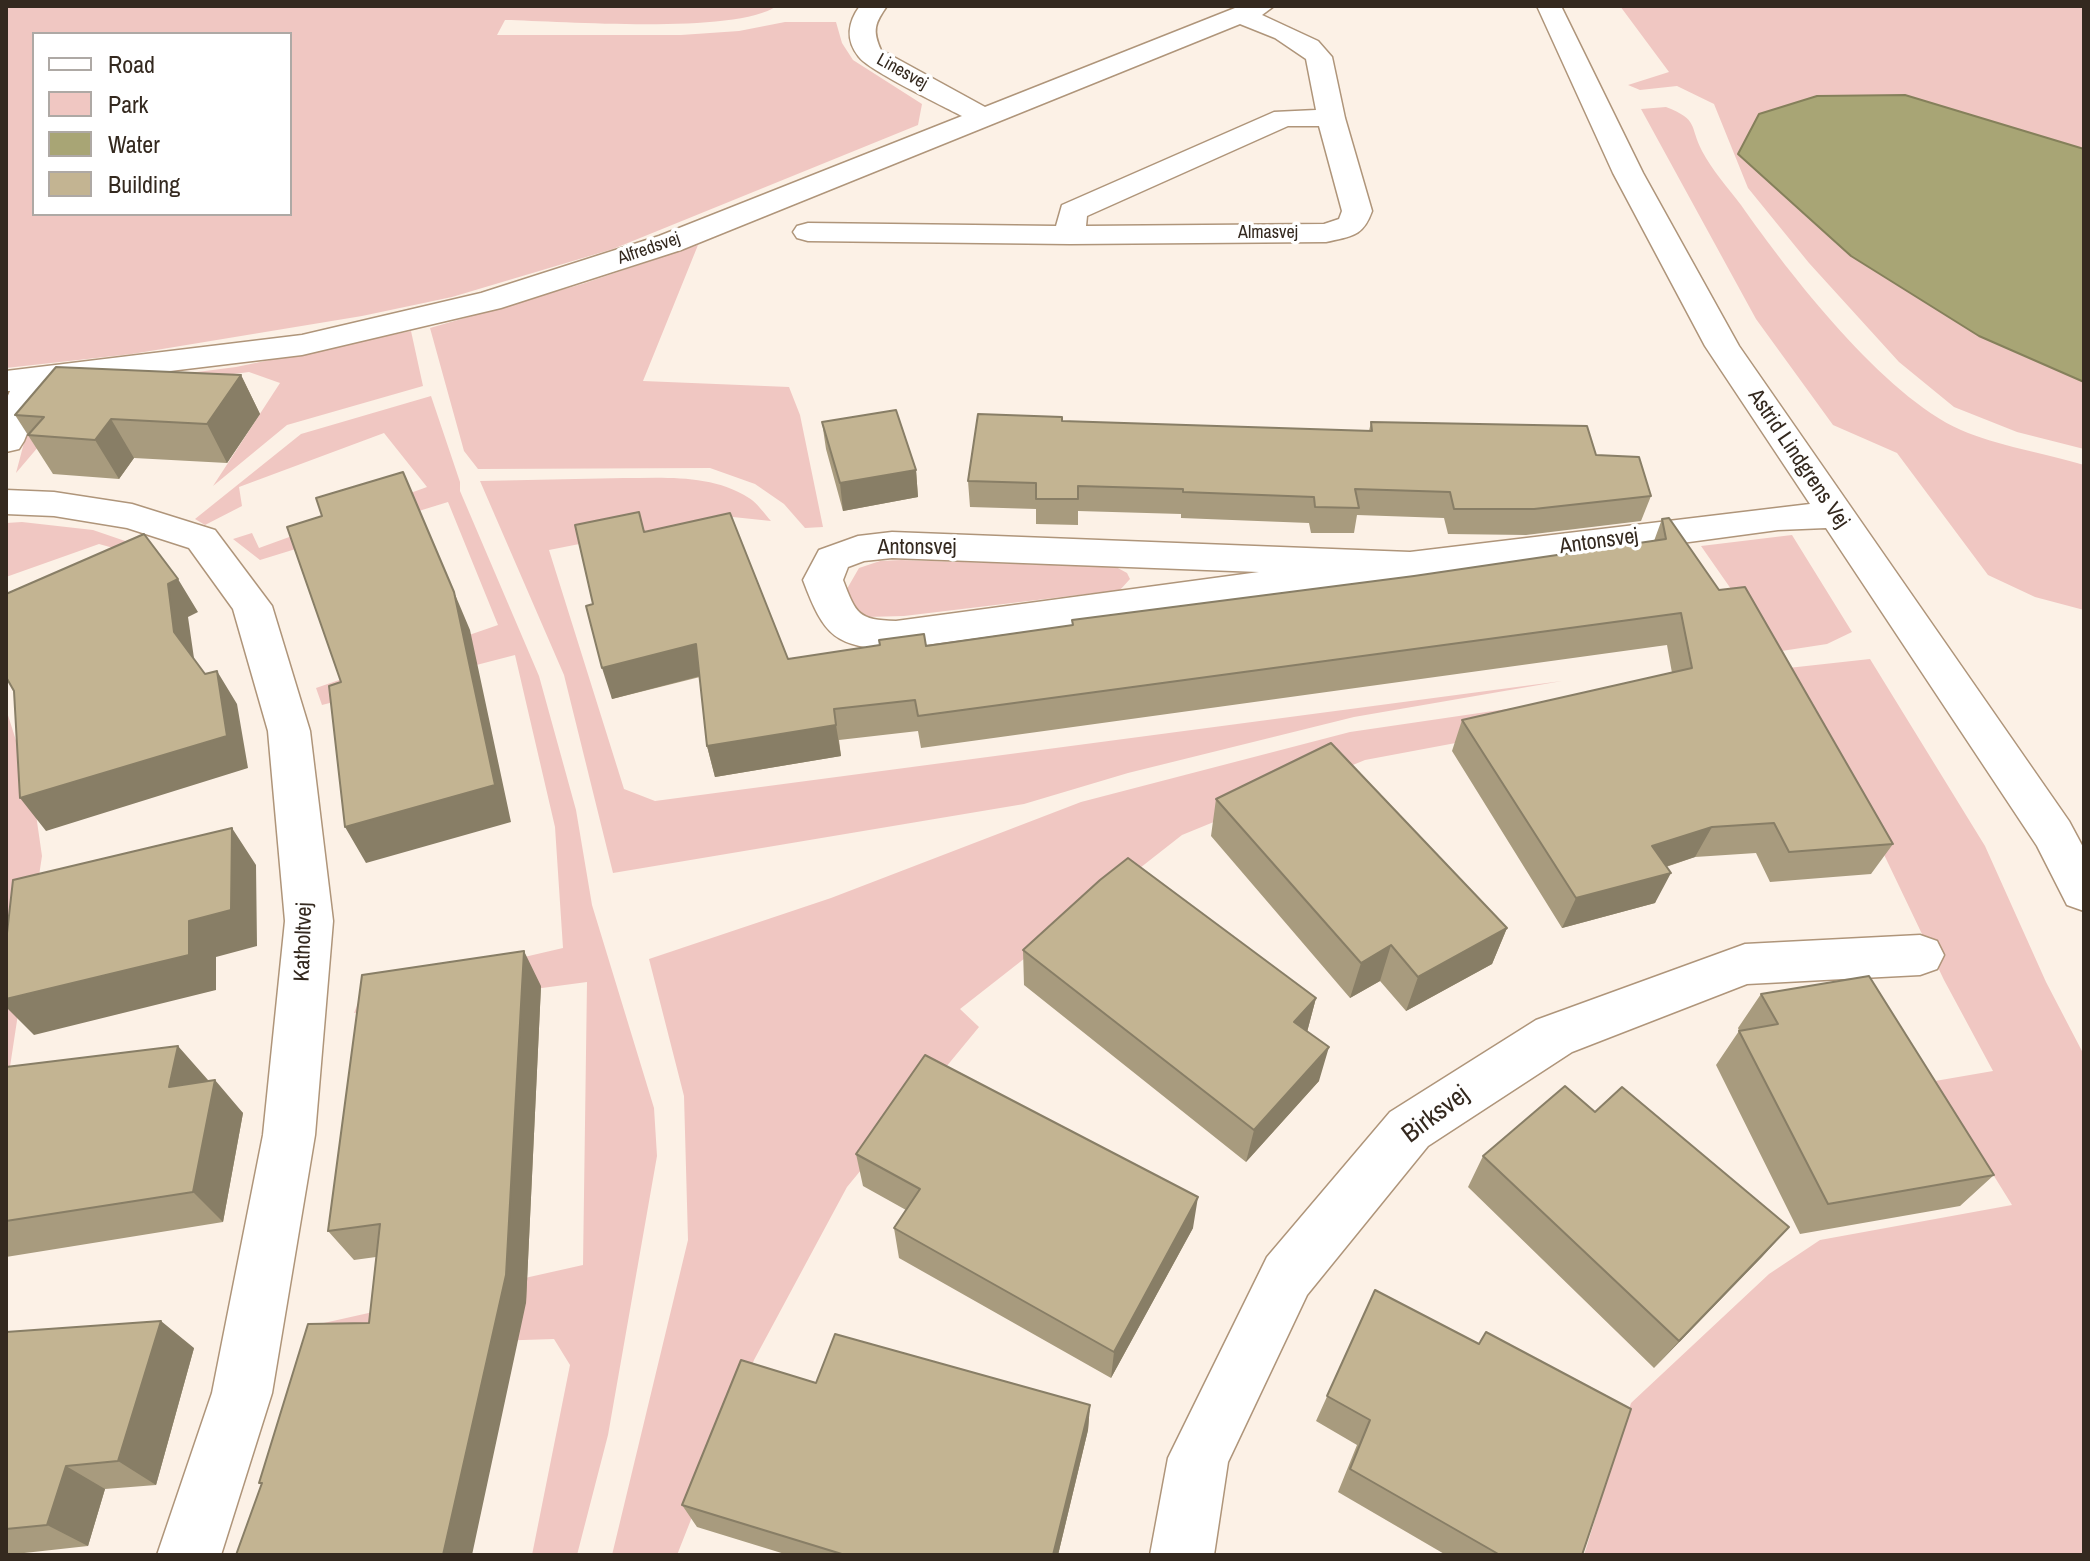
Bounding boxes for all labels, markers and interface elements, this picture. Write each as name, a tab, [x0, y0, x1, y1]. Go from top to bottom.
legend	[32, 32, 292, 216]
text: Road	[108, 48, 155, 80]
street label: Linesvej	[873, 49, 931, 95]
text: Park	[108, 88, 148, 120]
text: Water	[108, 128, 160, 160]
text: Building	[108, 168, 180, 200]
street label: Almasvej	[1238, 222, 1298, 244]
street label: Alfredsvej	[615, 228, 683, 270]
street label: Astrid Lindgrens Vej	[1742, 384, 1854, 534]
street label: Antonsvej	[1558, 523, 1640, 561]
street label: Antonsvej	[877, 535, 957, 561]
street label: Katholtvej	[289, 902, 319, 982]
street label: Birksvej	[1396, 1080, 1476, 1150]

